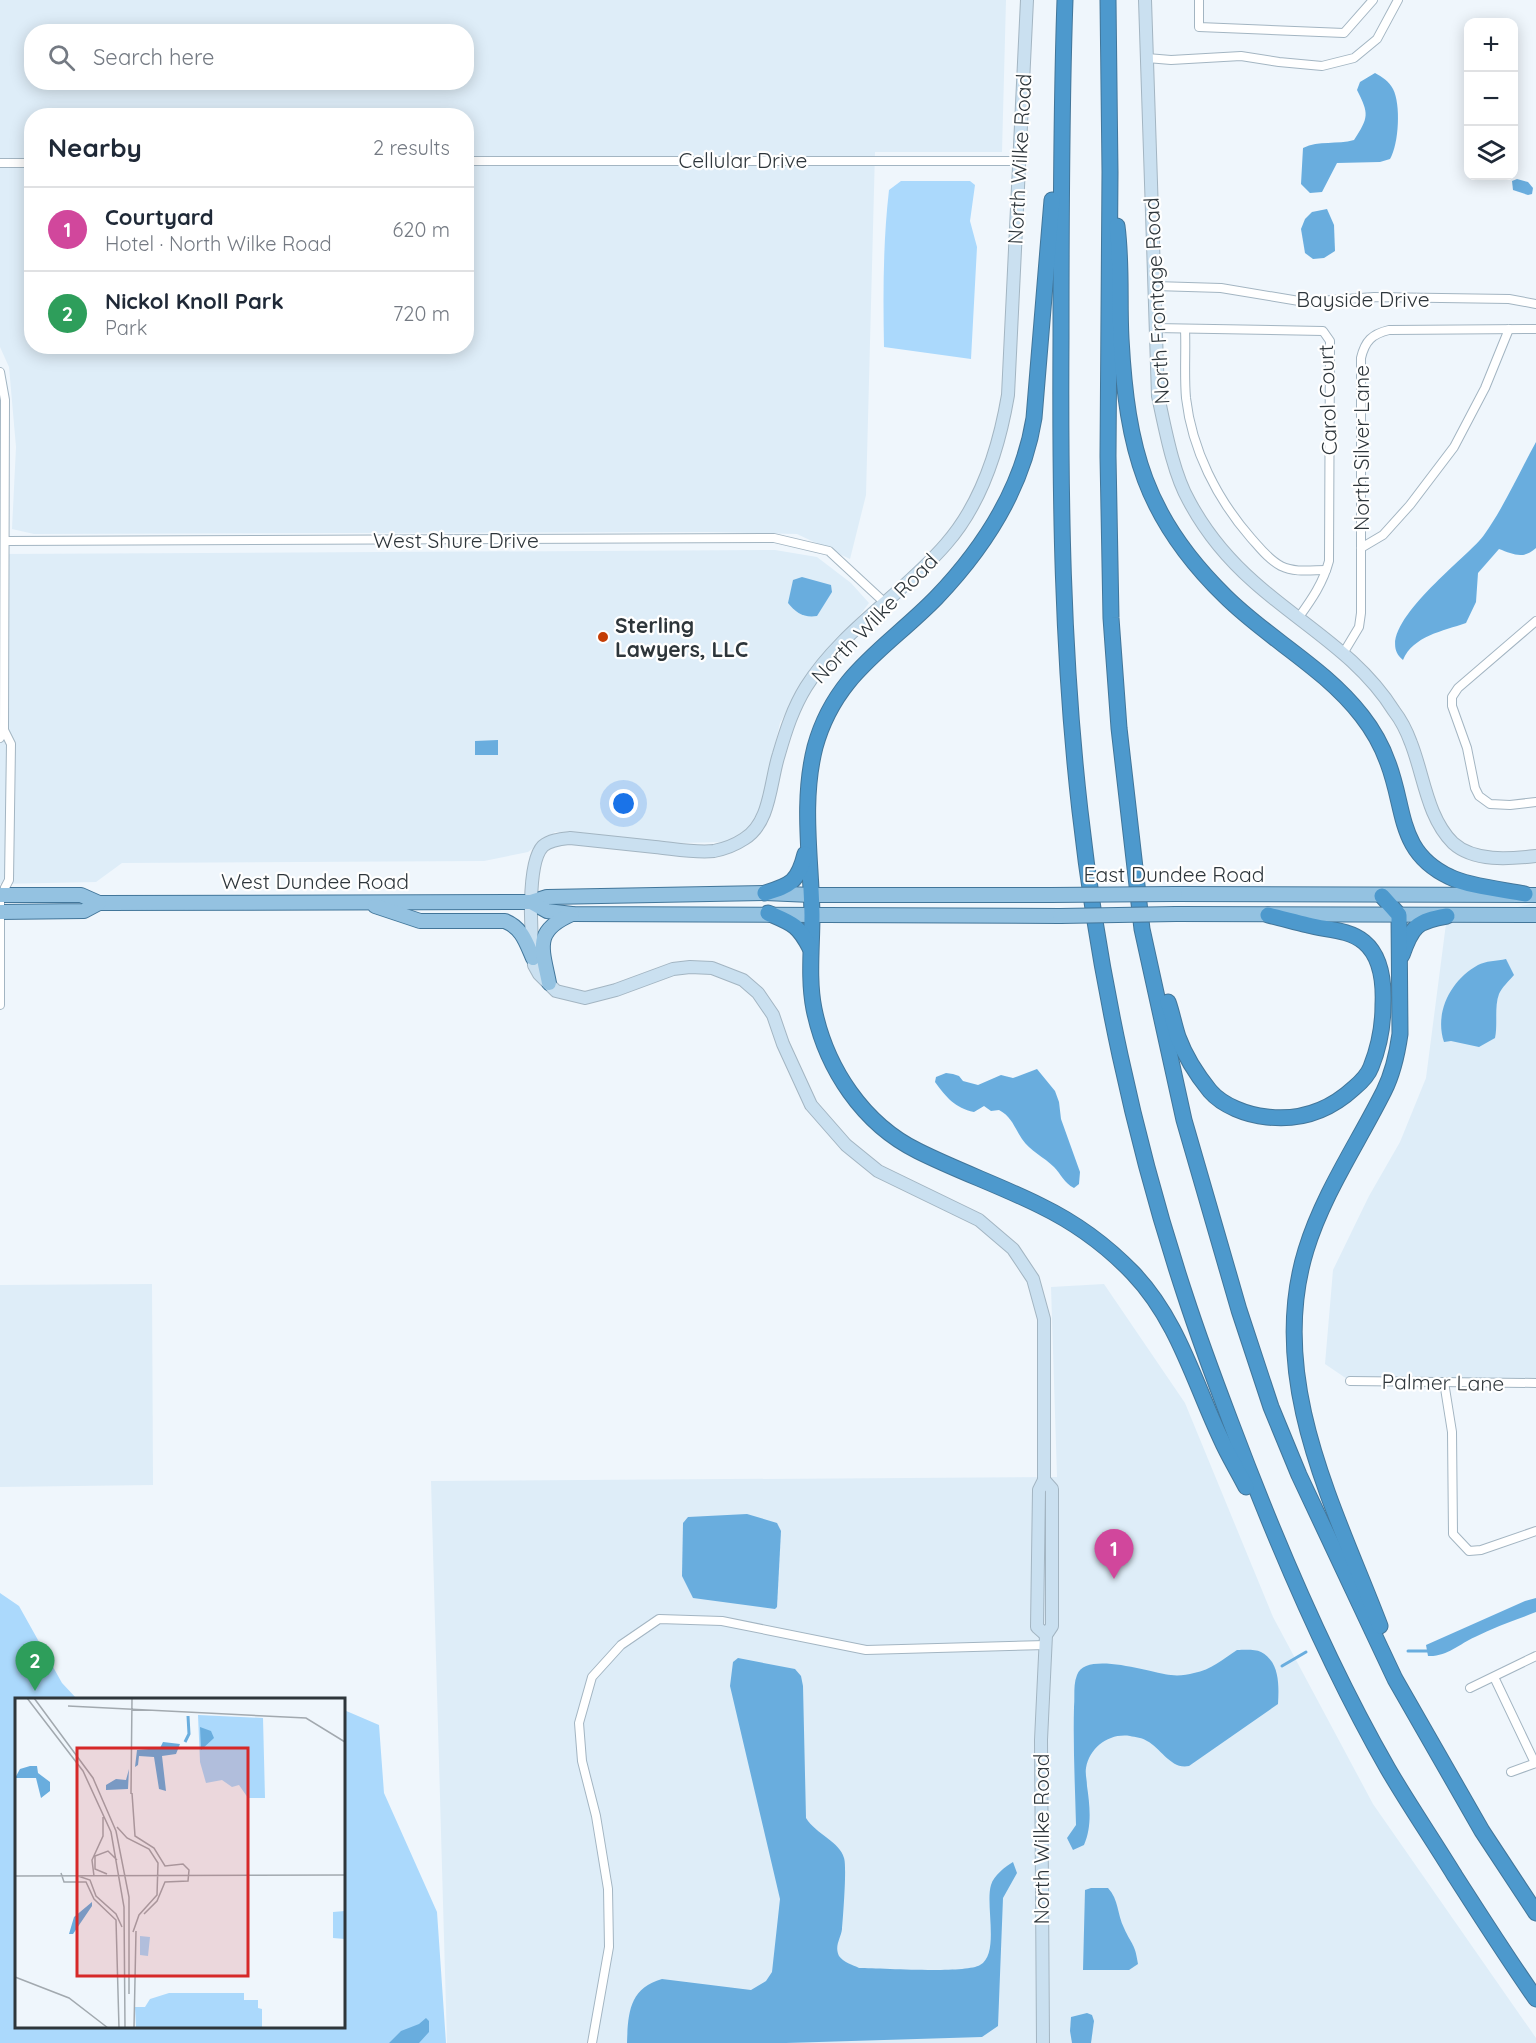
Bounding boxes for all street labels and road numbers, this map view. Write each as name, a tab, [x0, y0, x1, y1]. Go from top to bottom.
street label: North Wilke Road	[1002, 73, 1036, 245]
street label: Cellular Drive	[678, 147, 808, 173]
street label: North Frontage Road	[1138, 197, 1174, 405]
street label: Bayside Drive	[1296, 286, 1430, 312]
street label: Carol Court	[1312, 344, 1342, 456]
street label: North Silver Lane	[1348, 365, 1374, 531]
street label: West Shure Drive	[373, 527, 539, 553]
street label: North Wilke Road	[805, 547, 943, 689]
street label: East Dundee Road	[1084, 861, 1264, 887]
street label: West Dundee Road	[221, 868, 409, 894]
street label: Palmer Lane	[1381, 1368, 1505, 1396]
street label: North Wilke Road	[1028, 1754, 1054, 1924]

